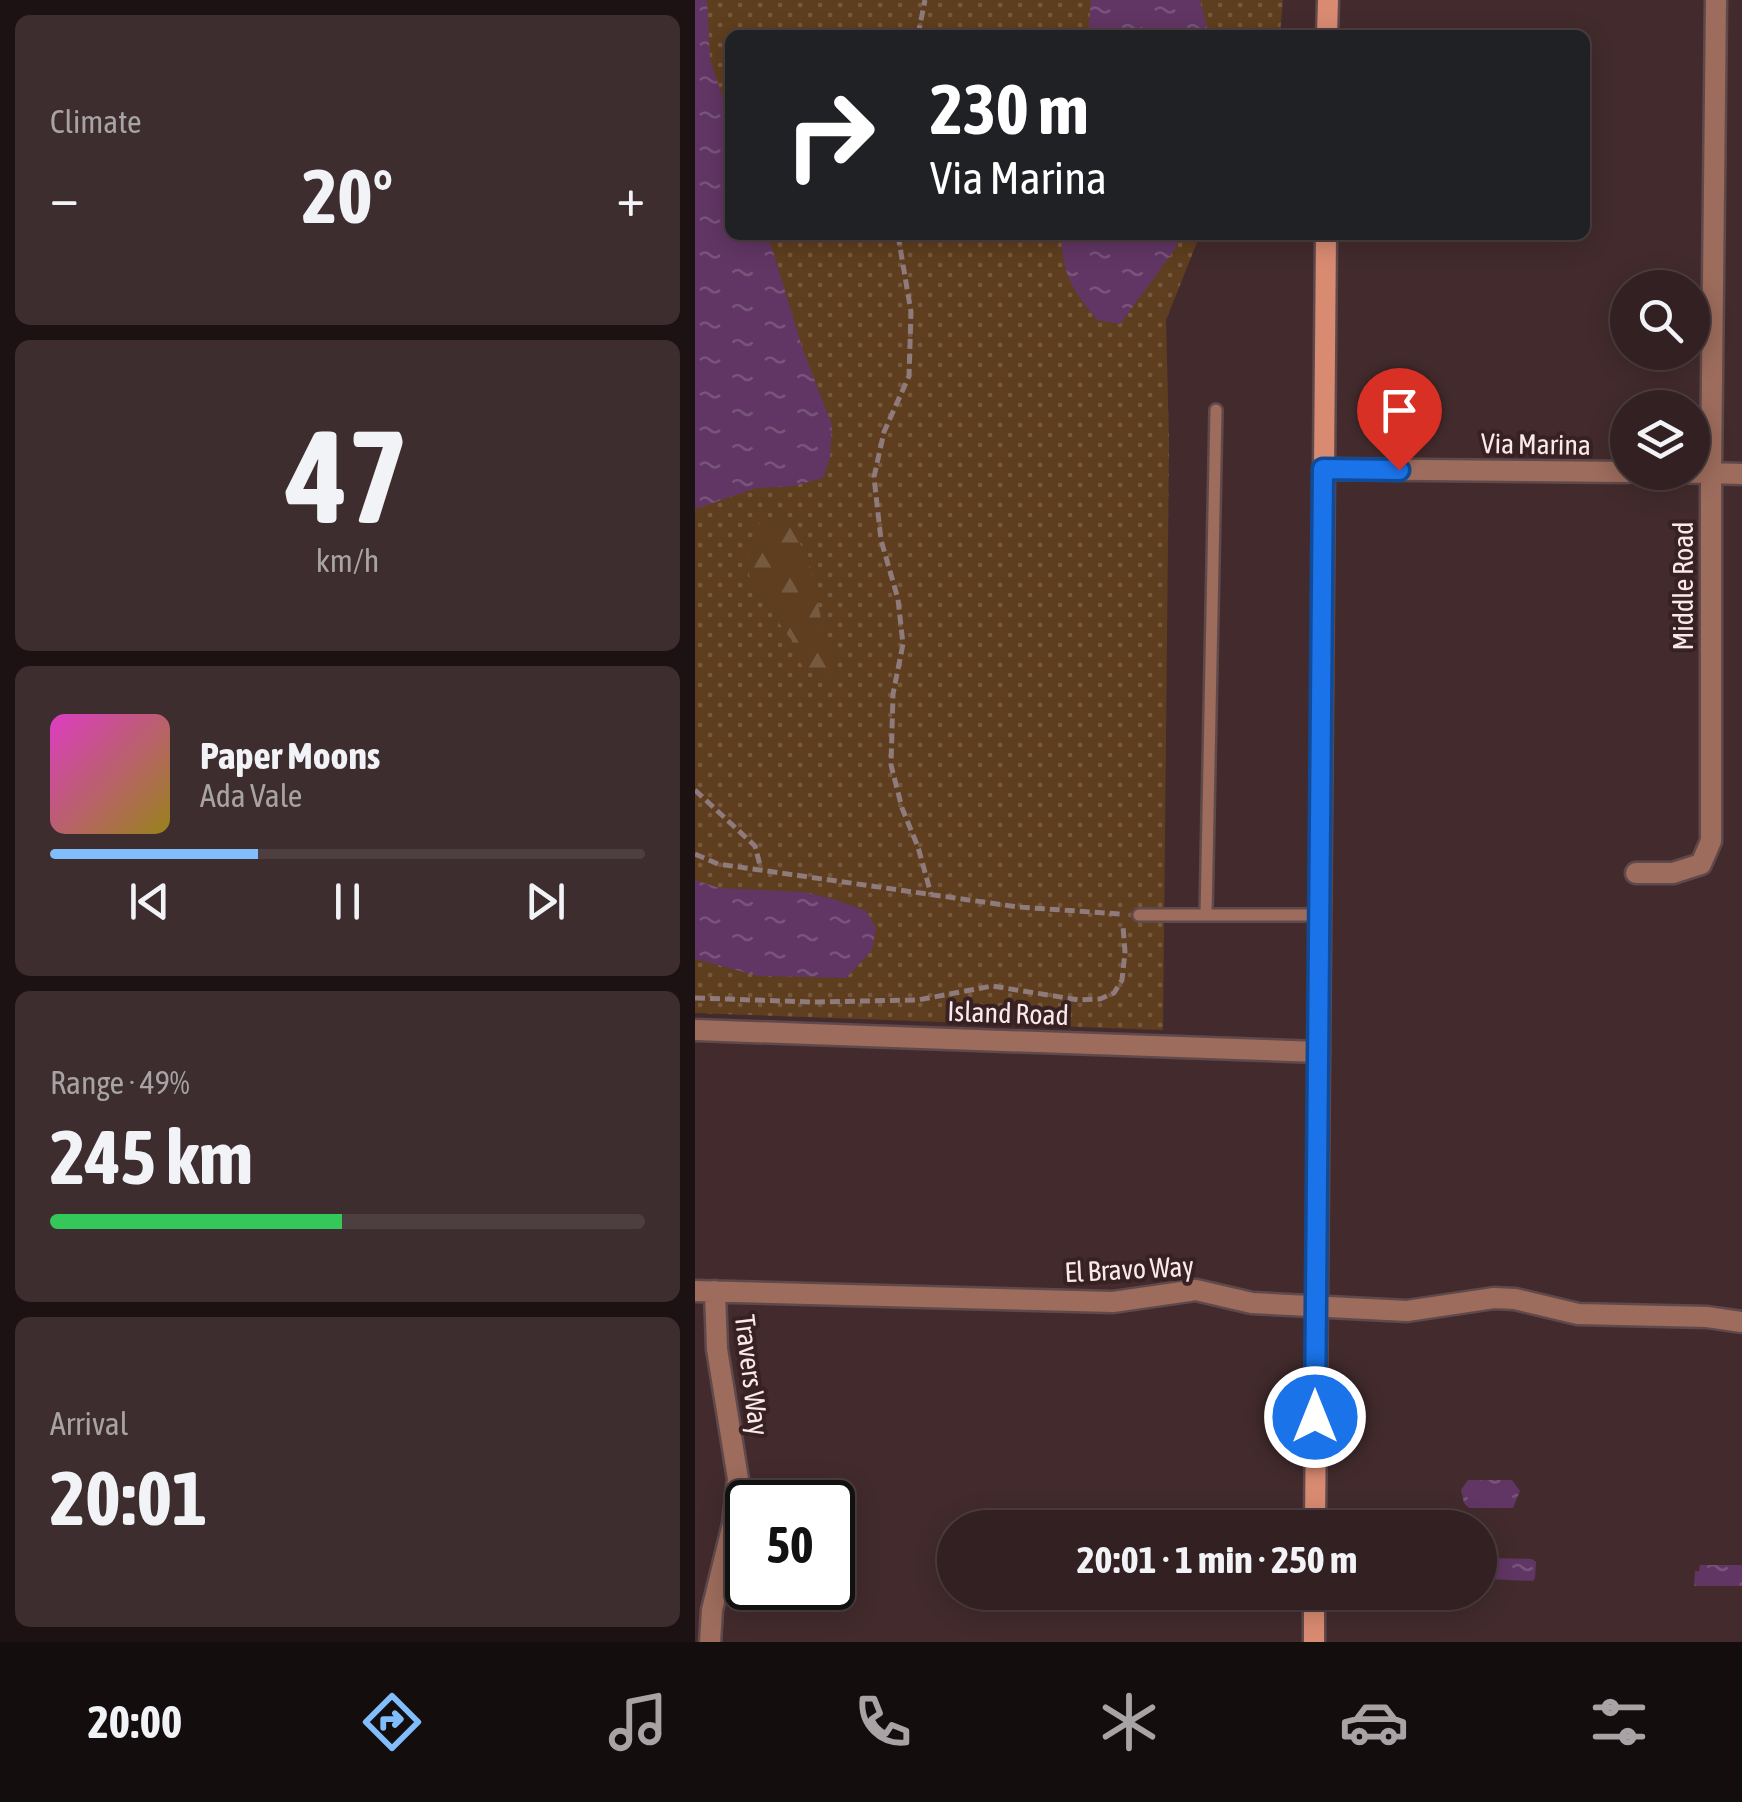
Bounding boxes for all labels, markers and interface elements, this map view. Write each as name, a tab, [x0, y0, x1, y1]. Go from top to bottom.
text: 230 m	[930, 69, 1089, 149]
icon: right	[765, 70, 895, 200]
text: Climate	[50, 103, 142, 140]
text: Via Marina	[930, 152, 1107, 204]
text: 20°	[302, 153, 393, 239]
text: −	[50, 165, 79, 228]
text: +	[616, 165, 645, 228]
map controls	[1610, 270, 1710, 490]
button: search	[1610, 270, 1710, 370]
pin	[1357, 368, 1442, 471]
icon: arrive	[1372, 383, 1427, 438]
button: layers	[1610, 390, 1710, 490]
text: 47	[286, 402, 409, 551]
street label: Via Marina	[1481, 427, 1591, 461]
street label: Middle Road	[1667, 522, 1699, 650]
text: km/h	[316, 542, 379, 579]
text: Paper Moons	[200, 734, 380, 777]
text: Ada Vale	[200, 777, 302, 814]
icon: previous	[122, 874, 177, 929]
icon: pause	[320, 874, 375, 929]
icon: next	[518, 874, 573, 929]
street label: Island Road	[947, 995, 1069, 1031]
text: Range · 49%	[50, 1064, 190, 1101]
text: 245 km	[50, 1114, 253, 1200]
street label: El Bravo Way	[1064, 1250, 1194, 1288]
street label: Travers Way	[729, 1313, 775, 1437]
position arrow	[1263, 1365, 1367, 1469]
text: Arrival	[50, 1405, 128, 1442]
text: 20:01	[50, 1455, 207, 1541]
speed limit sign: 50	[725, 1480, 855, 1610]
text: 20:01 · 1 min · 250 m	[1077, 1538, 1357, 1581]
icon: directions	[357, 1687, 427, 1757]
icon: music	[603, 1687, 673, 1757]
icon: phone	[848, 1687, 918, 1757]
icon: climate	[1094, 1687, 1164, 1757]
icon: car	[1339, 1687, 1409, 1757]
icon: filters	[1584, 1687, 1654, 1757]
text: 20:00	[88, 1696, 182, 1748]

